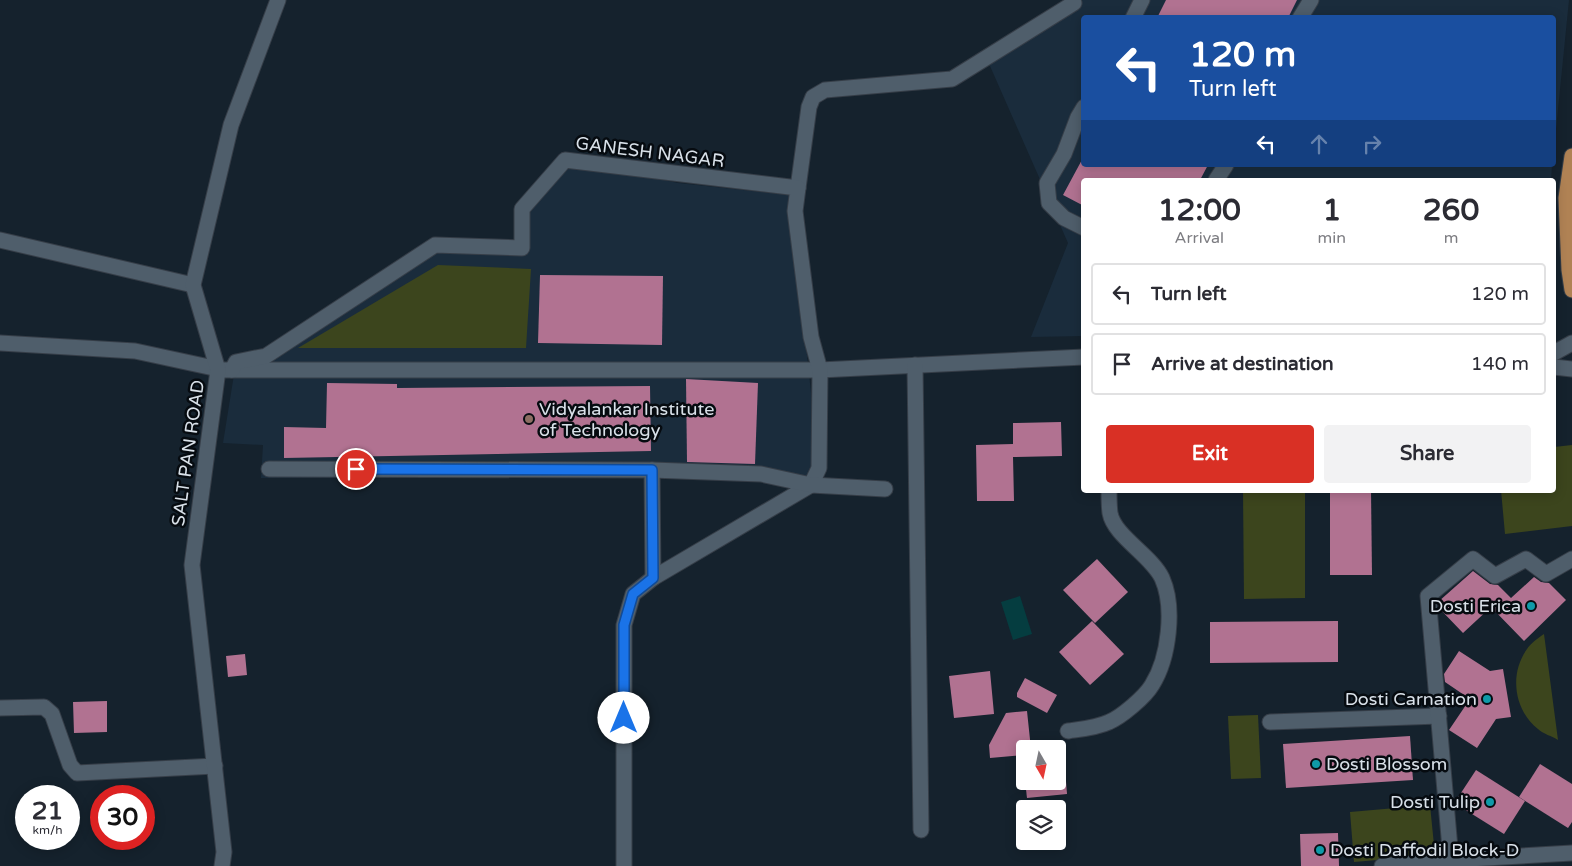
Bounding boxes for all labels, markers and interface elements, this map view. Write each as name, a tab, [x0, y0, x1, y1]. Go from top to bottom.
text: 120 m	[1189, 34, 1296, 76]
icon: left	[1106, 35, 1171, 100]
text: Turn left	[1189, 76, 1277, 102]
icon: left	[1252, 130, 1280, 158]
icon: ahead	[1305, 130, 1333, 158]
icon: right	[1358, 130, 1386, 158]
street label: GANESH NAGAR	[574, 132, 726, 172]
text: 12:00	[1158, 192, 1241, 229]
text: 1	[1322, 192, 1341, 229]
text: 260	[1423, 192, 1479, 229]
text: Arrival	[1175, 228, 1224, 248]
text: min	[1318, 228, 1346, 248]
text: m	[1444, 228, 1458, 248]
icon: left	[1108, 280, 1136, 308]
text: Turn left	[1151, 283, 1227, 305]
text: 120 m	[1471, 283, 1529, 305]
icon: arrive	[1108, 350, 1136, 378]
text: Arrive at destination	[1151, 353, 1334, 375]
text: 140 m	[1471, 353, 1529, 375]
street label: SALT PAN ROAD	[167, 379, 209, 527]
place label: Vidyalankar Institute of Technology	[539, 398, 714, 441]
marker: Vidyalankar Institute of Technology	[523, 413, 535, 425]
button: Exit	[1106, 425, 1314, 483]
button: Share	[1324, 425, 1531, 483]
pin	[335, 448, 377, 490]
icon: arrive	[342, 455, 370, 483]
place label: Dosti Erica	[1430, 595, 1521, 617]
marker: Dosti Erica	[1525, 600, 1537, 612]
place label: Dosti Carnation	[1345, 688, 1477, 710]
position arrow	[597, 691, 649, 743]
marker: Dosti Carnation	[1481, 693, 1493, 705]
north arrow	[1016, 740, 1066, 790]
map controls	[1016, 740, 1066, 850]
place label: Dosti Blossom	[1326, 753, 1447, 775]
marker: Dosti Blossom	[1310, 758, 1322, 770]
speed limit sign: 30	[90, 785, 155, 850]
place label: Dosti Tulip	[1390, 791, 1480, 813]
text: 21	[32, 796, 63, 826]
marker: Dosti Tulip	[1484, 796, 1496, 808]
button: layers	[1016, 800, 1066, 850]
text: km/h	[32, 823, 63, 837]
place label: Dosti Daffodil Block-D	[1330, 839, 1519, 861]
marker: Dosti Daffodil Block-D	[1314, 844, 1326, 856]

